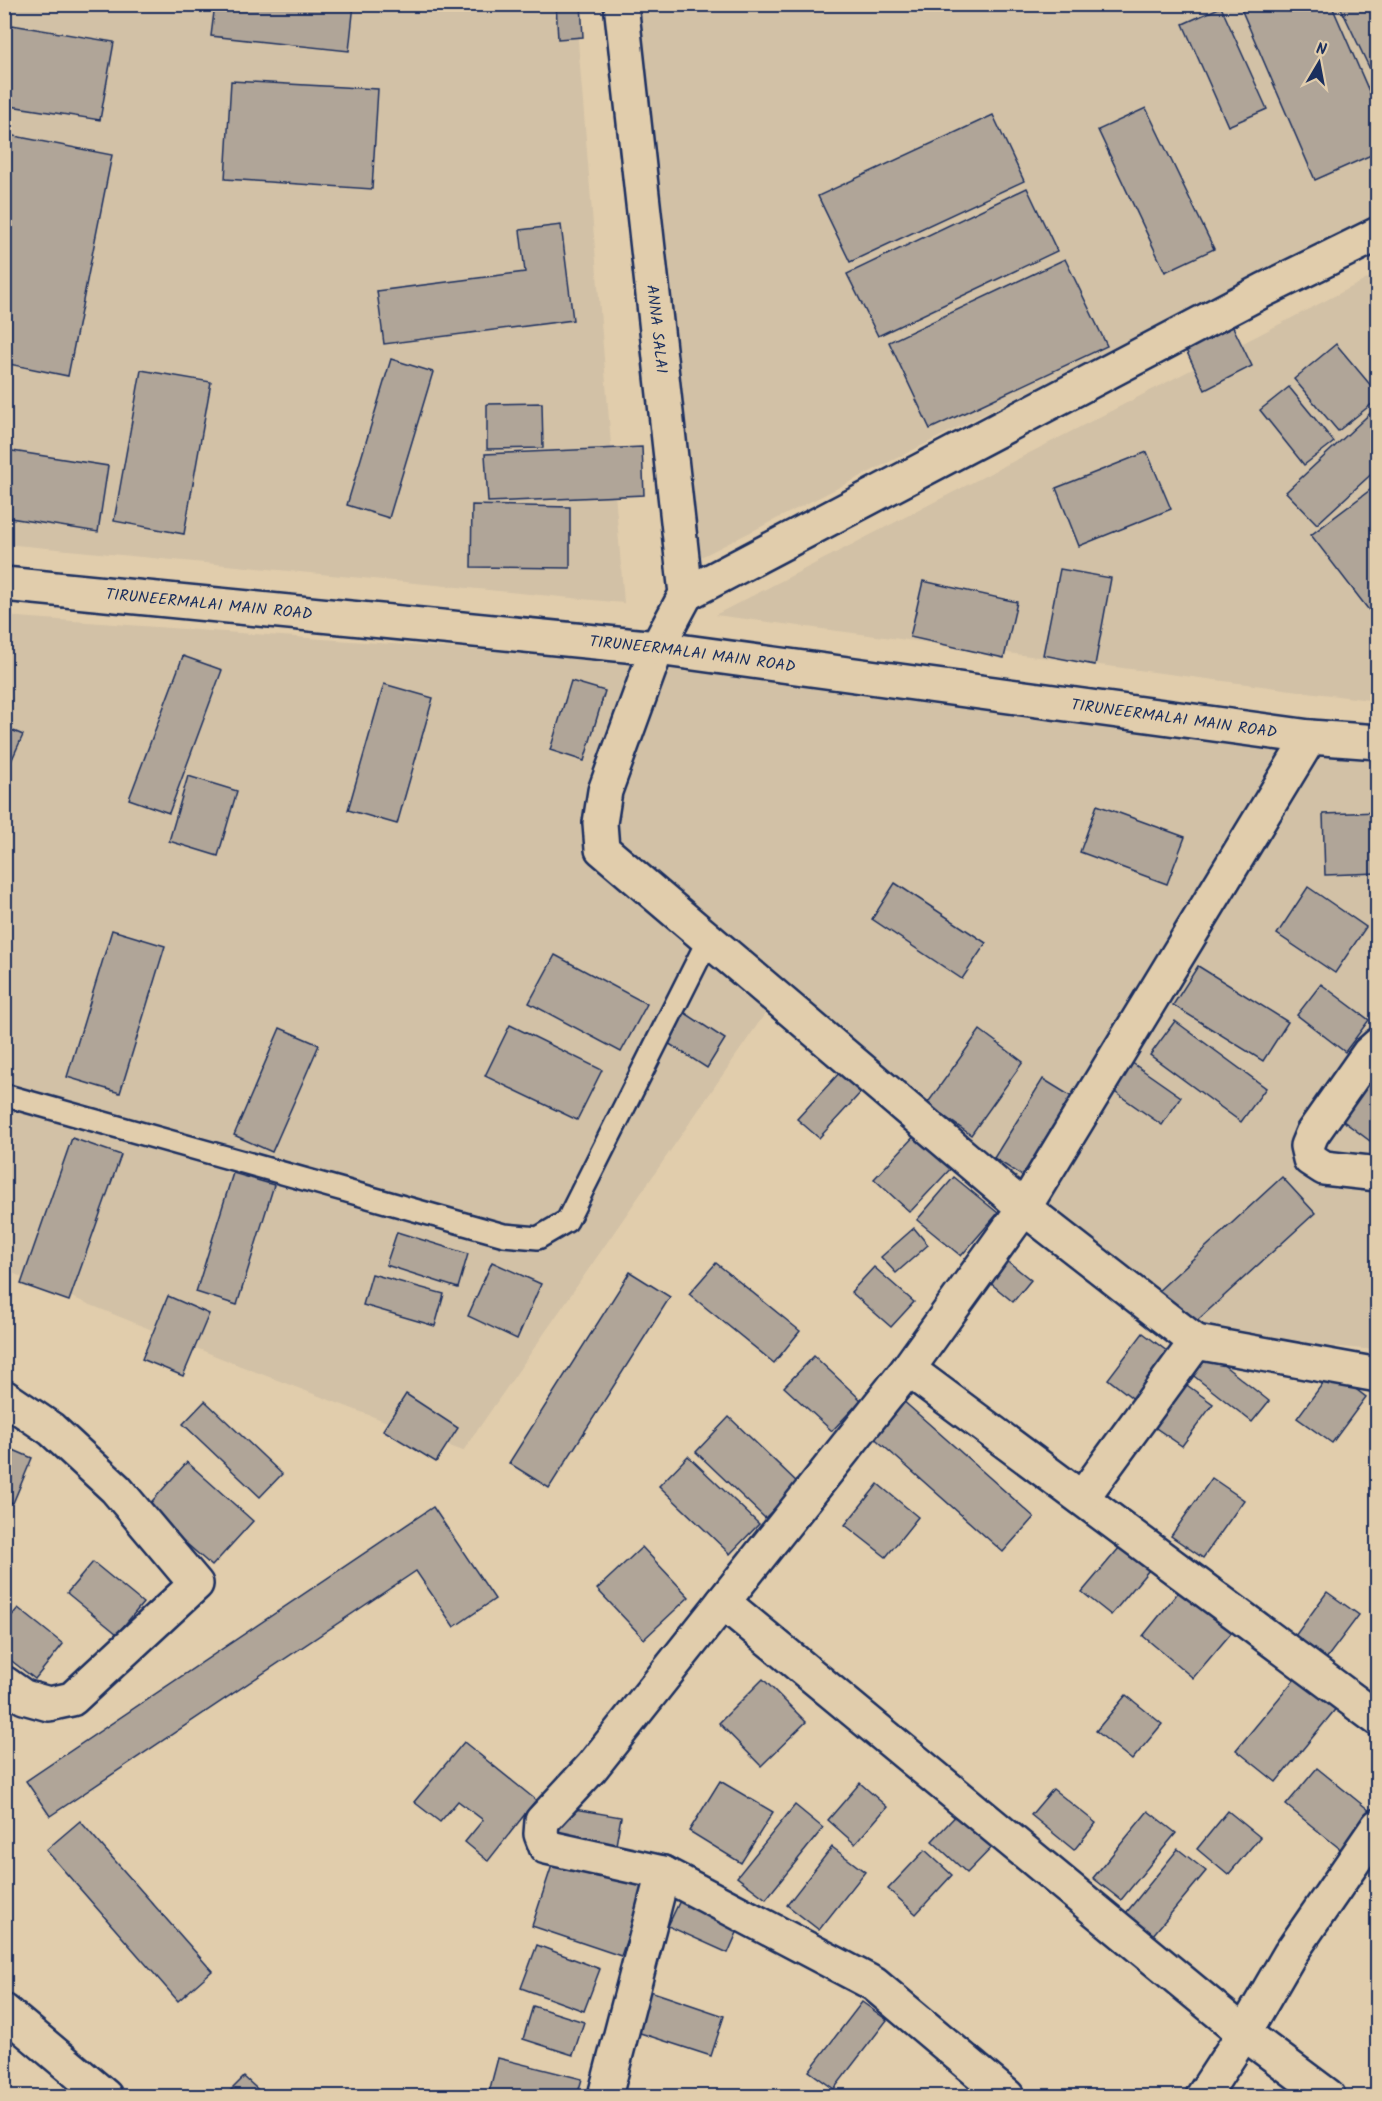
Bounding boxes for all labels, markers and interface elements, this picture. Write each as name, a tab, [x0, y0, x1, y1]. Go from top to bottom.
north arrow	[1289, 33, 1349, 93]
text: N	[1314, 37, 1328, 63]
street label: ANNA SALAI	[639, 283, 674, 375]
street label: TIRUNEERMALAI MAIN ROAD	[105, 582, 313, 627]
street label: TIRUNEERMALAI MAIN ROAD	[588, 629, 797, 679]
street label: TIRUNEERMALAI MAIN ROAD	[1070, 692, 1279, 745]

